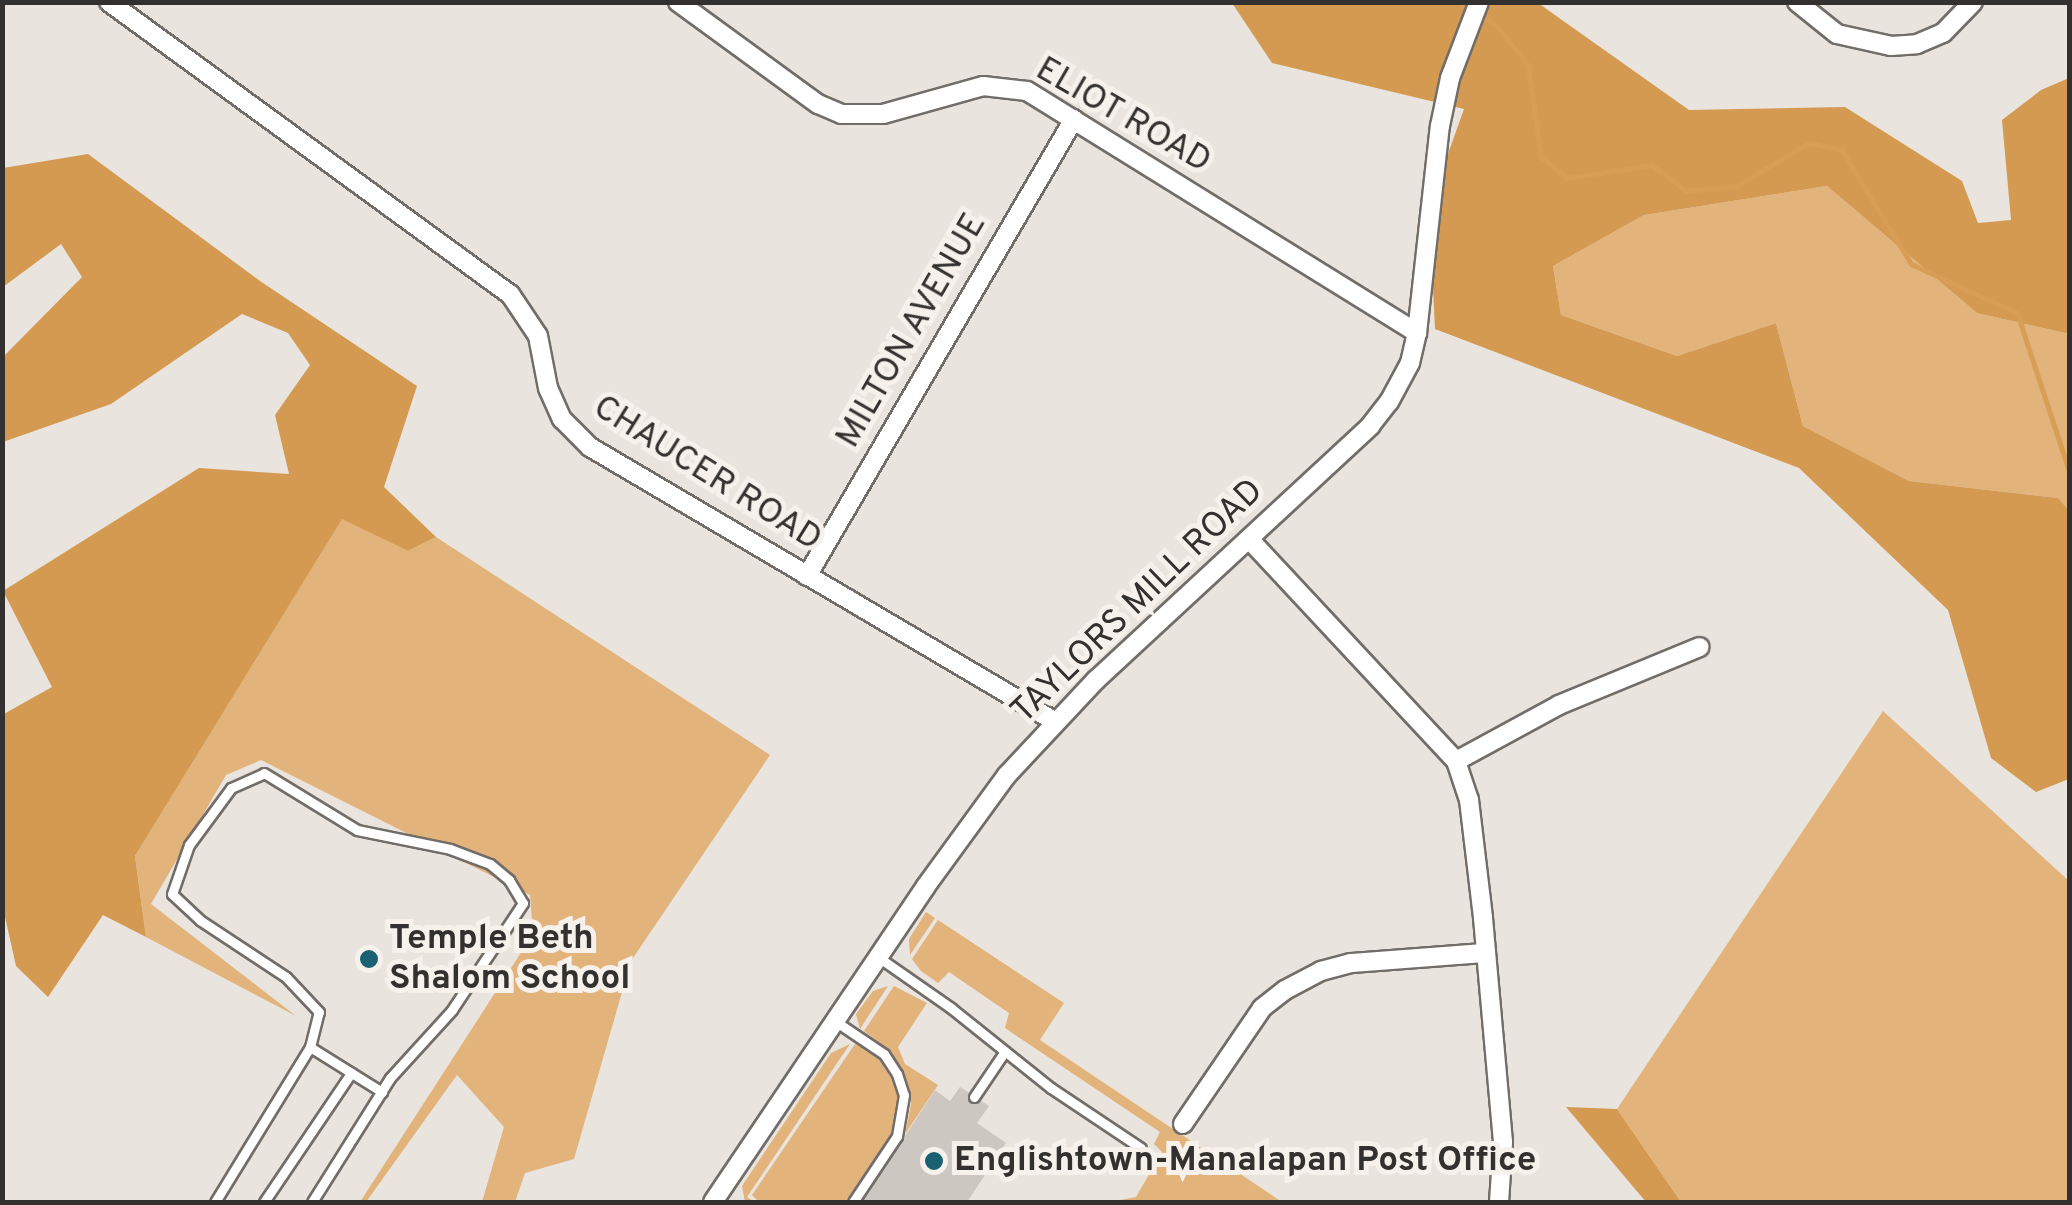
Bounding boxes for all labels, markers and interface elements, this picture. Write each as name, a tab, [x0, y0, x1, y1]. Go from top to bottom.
street label: ELIOT ROAD	[1027, 49, 1219, 183]
street label: MILTON AVENUE	[828, 206, 996, 456]
street label: CHAUCER ROAD	[585, 387, 829, 561]
street label: TAYLORS MILL ROAD	[1003, 471, 1273, 733]
place label: Temple Beth Shalom School	[389, 918, 631, 1000]
marker: Temple Beth Shalom School	[358, 948, 380, 970]
place label: Englishtown-Manalapan Post Office	[954, 1140, 1536, 1182]
marker: Englishtown-Manalapan Post Office	[923, 1150, 945, 1172]

